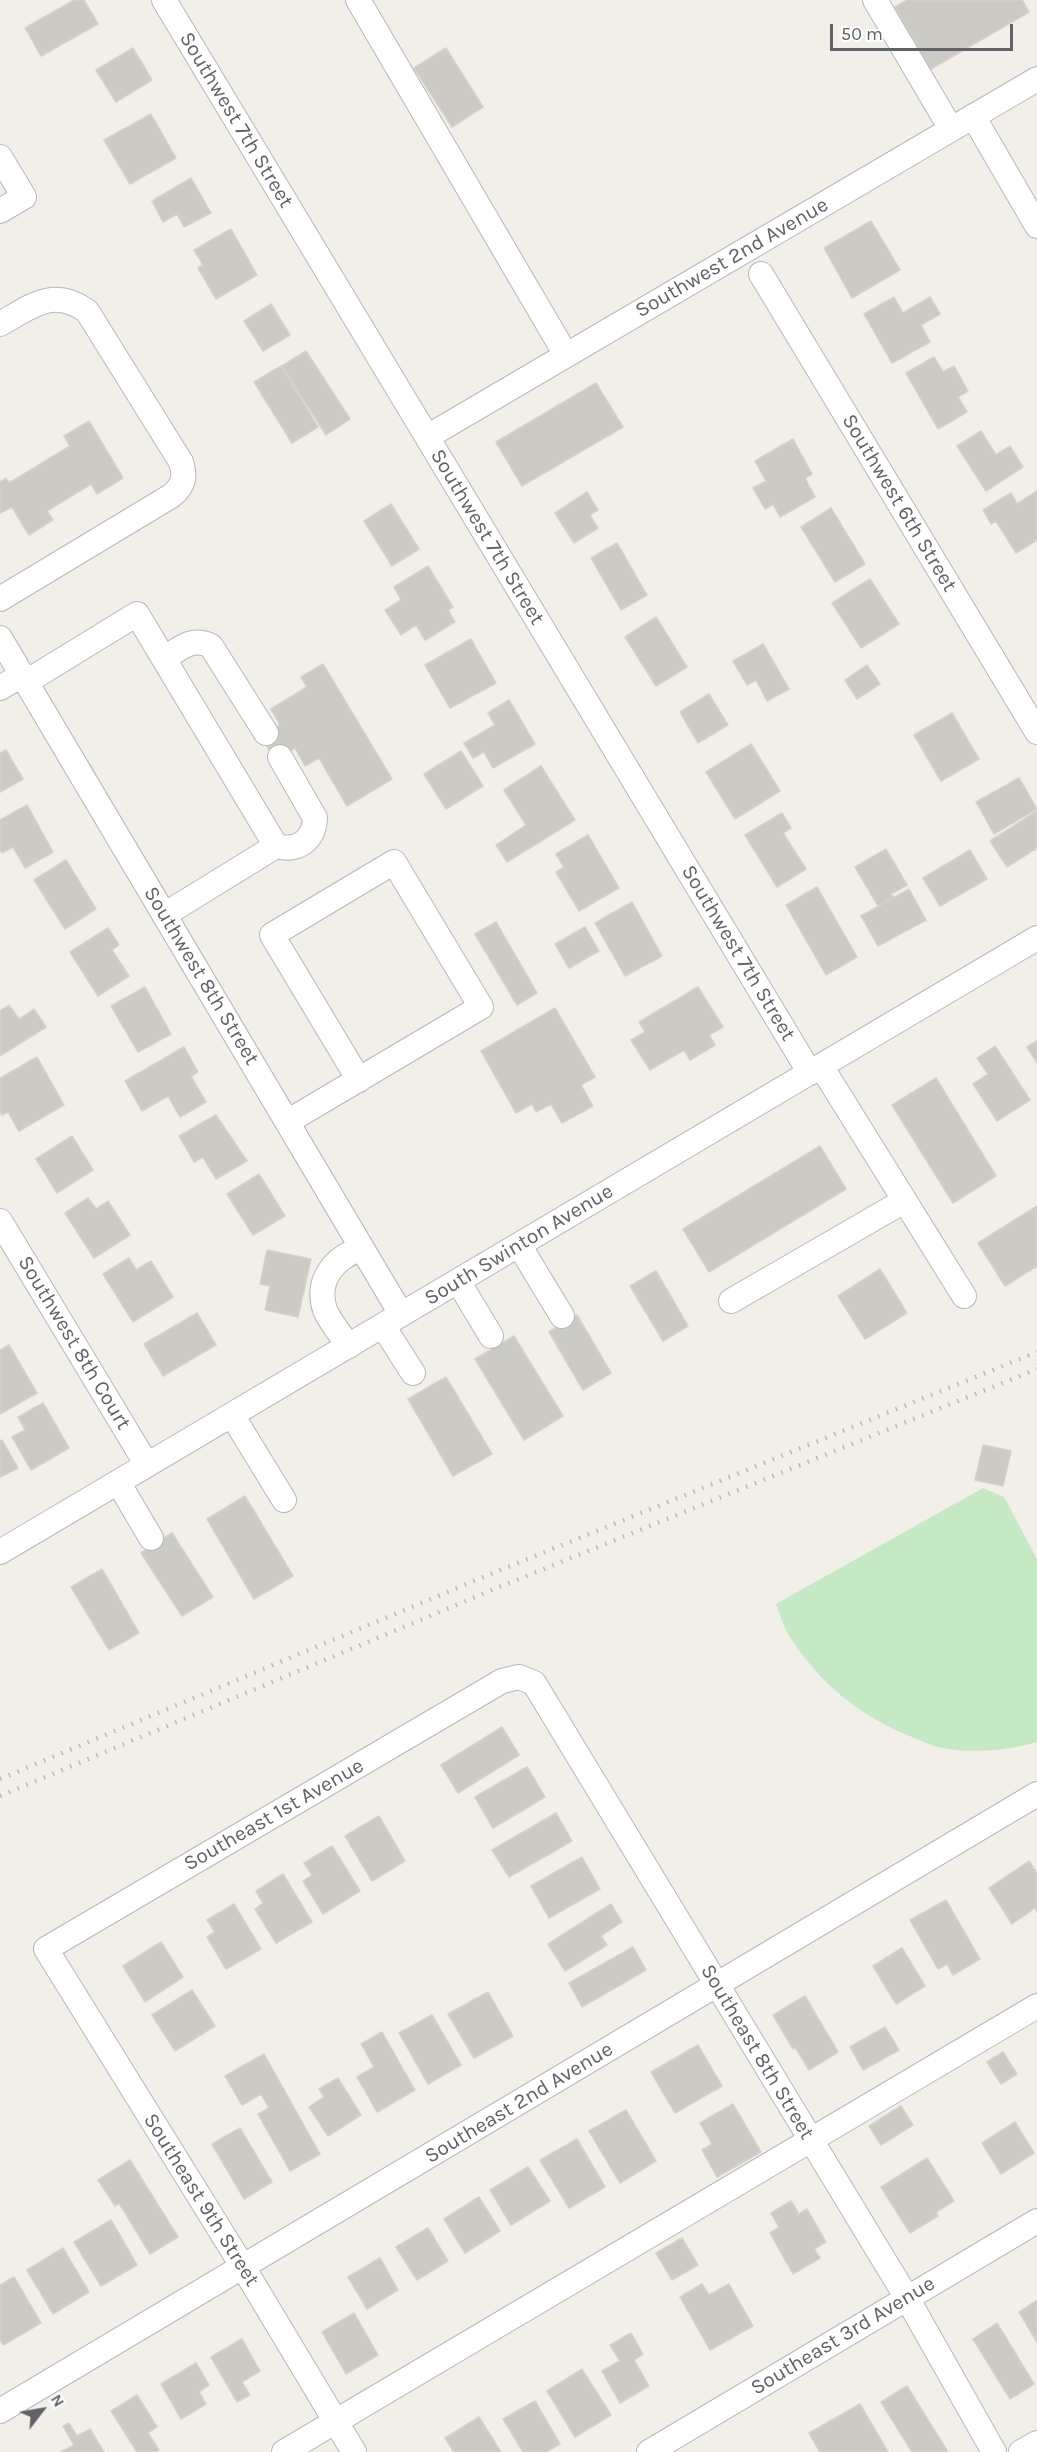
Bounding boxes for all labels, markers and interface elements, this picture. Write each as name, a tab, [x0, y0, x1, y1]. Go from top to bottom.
scale bar	[833, 12, 1016, 50]
text: 50 m	[841, 23, 883, 45]
street label: Southwest 7th Street	[174, 28, 298, 212]
street label: Southwest 2nd Avenue	[631, 192, 833, 324]
street label: Southwest 6th Street	[836, 410, 962, 596]
street label: Southwest 7th Street	[425, 445, 549, 629]
street label: Southwest 7th Street	[676, 861, 800, 1045]
street label: Southwest 8th Street	[138, 882, 264, 1070]
street label: South Swinton Avenue	[420, 1179, 618, 1311]
street label: Southwest 8th Court	[12, 1251, 136, 1435]
street label: Southeast 1st Avenue	[179, 1753, 369, 1877]
street label: Southeast 8th Street	[695, 1960, 819, 2144]
street label: Southeast 2nd Avenue	[420, 2037, 618, 2169]
street label: Southeast 9th Street	[138, 2109, 264, 2291]
street label: Southeast 3rd Avenue	[746, 2271, 940, 2401]
north arrow	[12, 2380, 72, 2440]
text: N	[47, 2391, 69, 2410]

